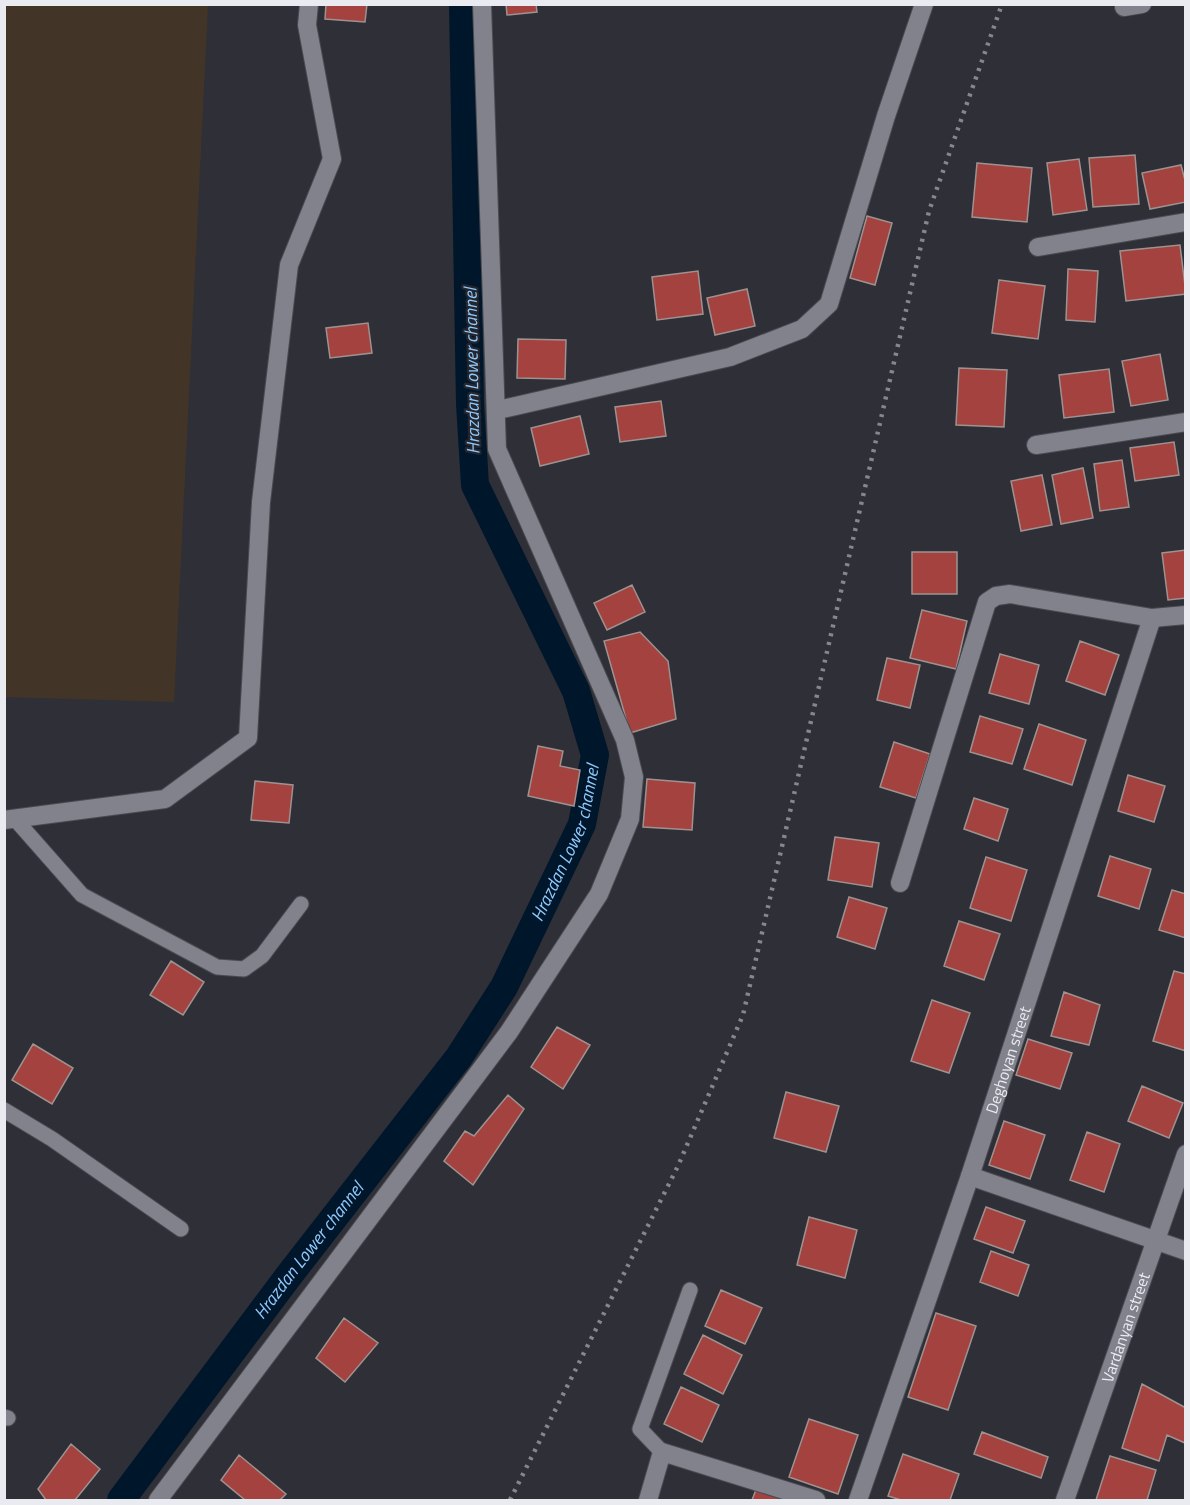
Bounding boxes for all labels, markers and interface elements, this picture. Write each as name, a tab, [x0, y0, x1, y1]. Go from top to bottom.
water label: Hrazdan Lower channel	[457, 285, 486, 455]
water label: Hrazdan Lower channel	[523, 760, 606, 926]
street label: Deghoyan street	[979, 1003, 1037, 1117]
water label: Hrazdan Lower channel	[247, 1174, 371, 1325]
street label: Vardanyan street	[1095, 1269, 1156, 1386]

